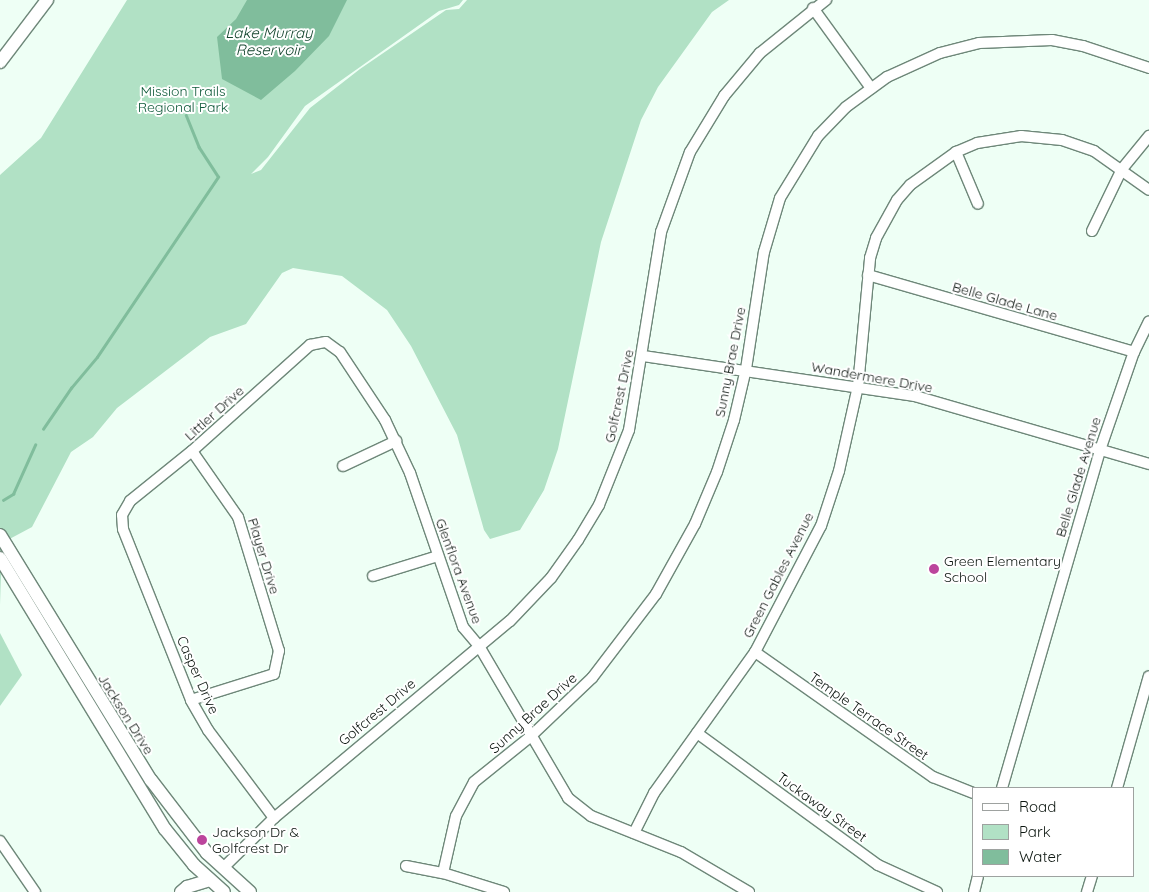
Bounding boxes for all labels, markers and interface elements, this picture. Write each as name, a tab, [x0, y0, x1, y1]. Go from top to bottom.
water label: Lake Murray Reservoir	[225, 23, 313, 58]
park label: Mission Trails Regional Park	[138, 83, 228, 115]
street label: Belle Glade Lane	[950, 278, 1060, 324]
street label: Sunny Brae Drive	[711, 305, 749, 419]
street label: Golfcrest Drive	[601, 348, 637, 444]
street label: Wandermere Drive	[810, 358, 934, 396]
street label: Littler Drive	[181, 382, 247, 444]
street label: Belle Glade Avenue	[1052, 415, 1104, 539]
street label: Green Gables Avenue	[739, 509, 817, 641]
street label: Player Drive	[244, 516, 284, 596]
street label: Glenflora Avenue	[432, 516, 486, 626]
place label: Green Elementary School	[944, 553, 1061, 586]
marker: Green Elementary School	[928, 563, 940, 575]
street label: Casper Drive	[173, 633, 223, 717]
street label: Temple Terrace Street	[806, 668, 932, 764]
street label: Sunny Brae Drive	[486, 669, 580, 757]
street label: Jackson Drive	[95, 671, 157, 757]
street label: Golfcrest Drive	[335, 675, 419, 749]
street label: Tuckaway Street	[774, 769, 870, 845]
legend	[972, 787, 1134, 877]
text: Road	[1019, 797, 1056, 816]
text: Park	[1019, 822, 1051, 841]
place label: Jackson Dr & Golfcrest Dr	[212, 824, 299, 856]
marker: Jackson Dr & Golfcrest Dr	[196, 834, 208, 846]
text: Water	[1019, 847, 1062, 866]

